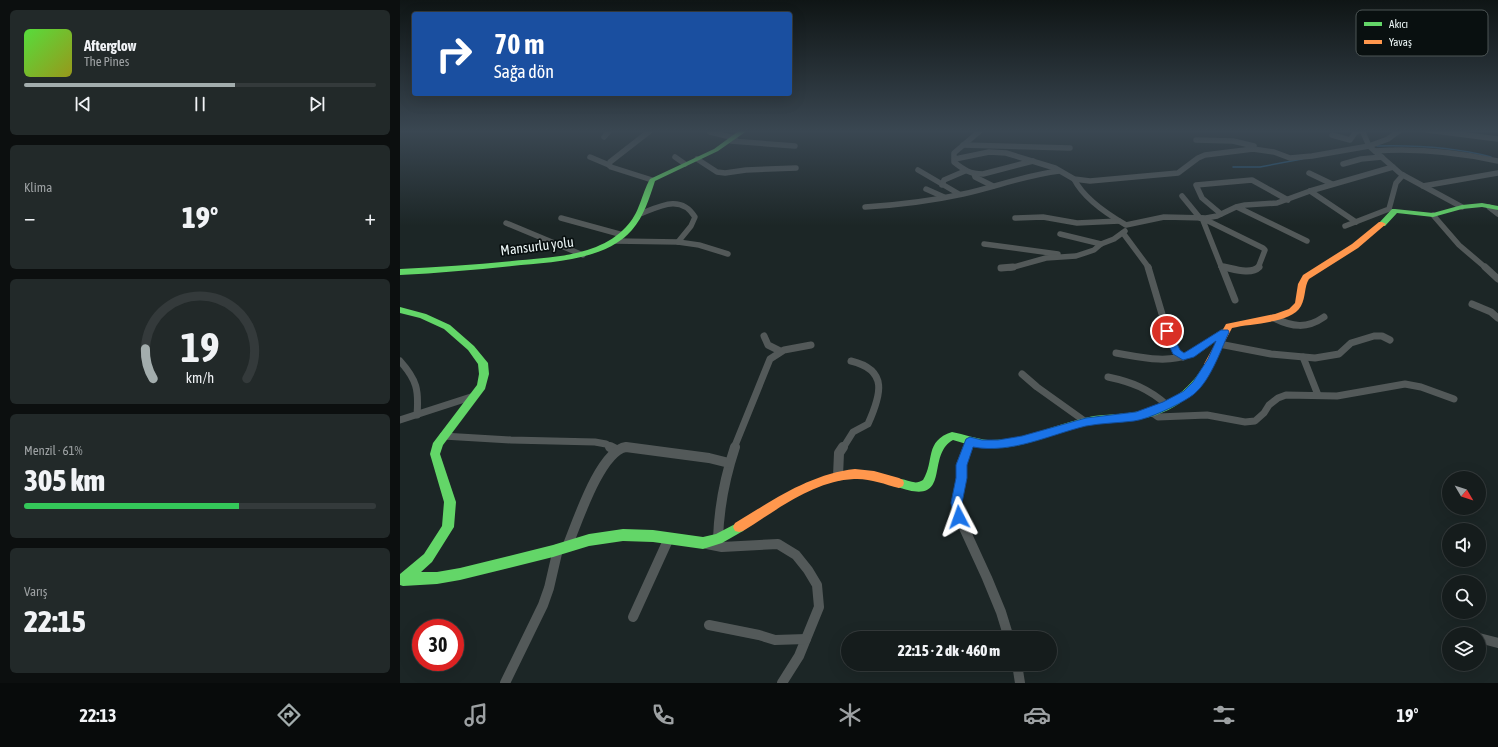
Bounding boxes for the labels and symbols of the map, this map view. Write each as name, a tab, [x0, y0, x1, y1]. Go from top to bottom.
legend	[1356, 10, 1488, 56]
text: Akıcı	[1389, 18, 1408, 30]
text: Yavaş	[1389, 36, 1412, 48]
street label: Mansurlu yolu	[500, 234, 574, 258]
pin	[1150, 314, 1184, 348]
north arrow	[1442, 471, 1486, 515]
position arrow	[938, 496, 980, 538]
speed limit sign: 30	[412, 619, 464, 671]

